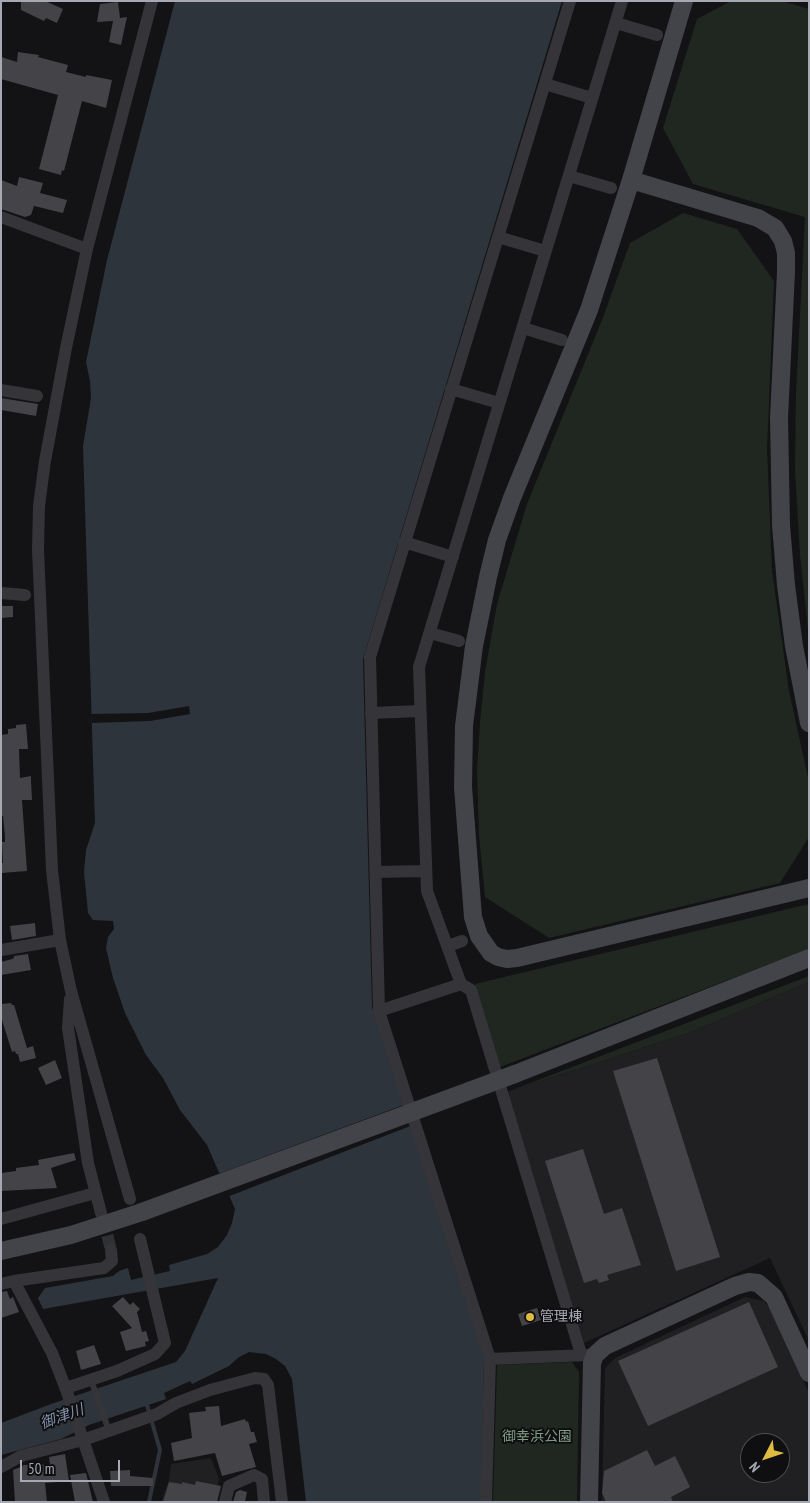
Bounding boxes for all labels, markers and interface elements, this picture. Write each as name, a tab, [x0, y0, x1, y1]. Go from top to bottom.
place label: 管理棟	[540, 1309, 582, 1325]
marker: 管理棟	[524, 1311, 536, 1323]
water label: 御津川	[38, 1401, 86, 1433]
park label: 御幸浜公園	[502, 1429, 572, 1445]
north arrow	[740, 1433, 790, 1483]
scale bar	[22, 1450, 122, 1482]
text: N	[745, 1458, 764, 1476]
text: 50 m	[28, 1459, 54, 1478]

